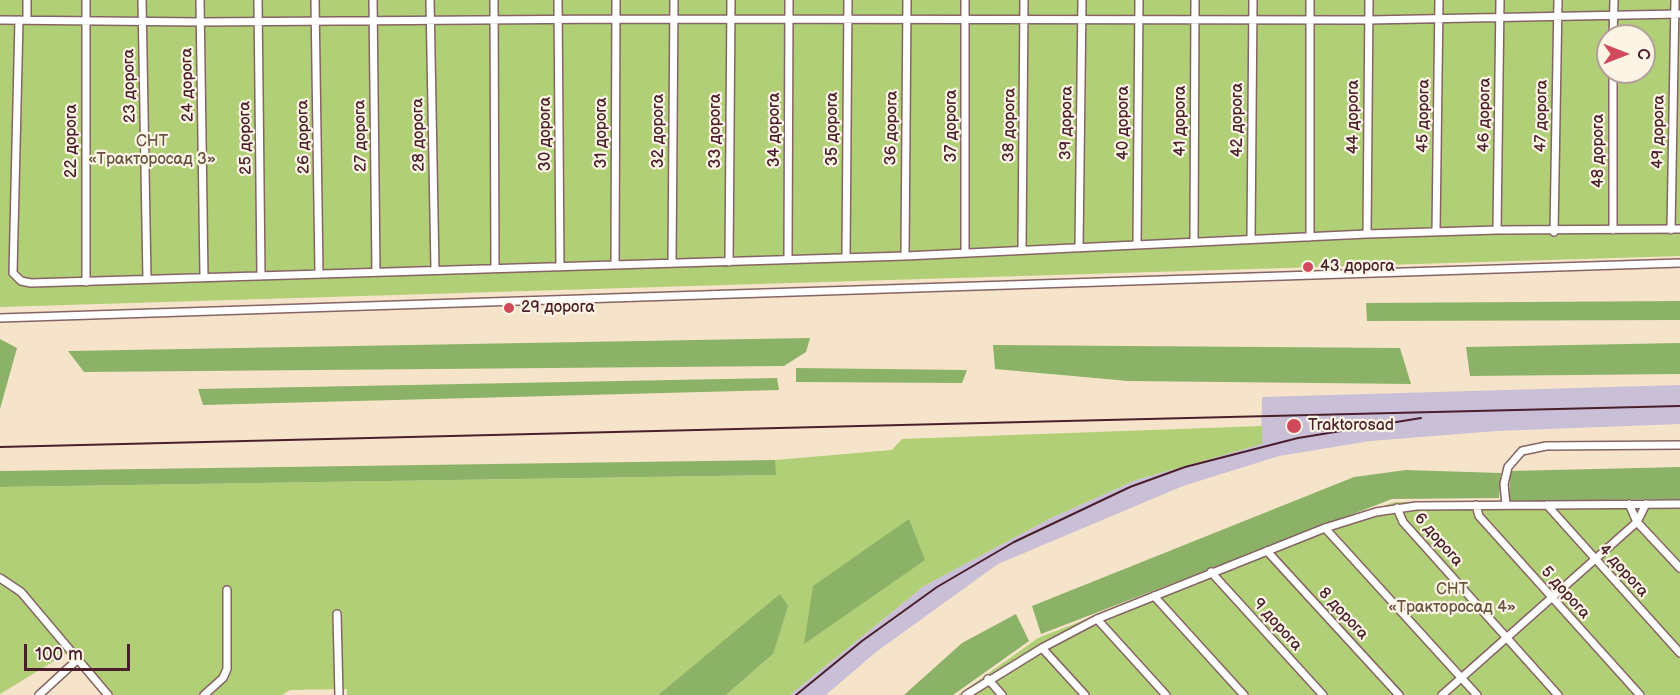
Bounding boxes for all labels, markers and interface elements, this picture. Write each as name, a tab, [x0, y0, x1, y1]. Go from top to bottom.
north arrow	[1596, 24, 1656, 84]
street label: 24 дорога	[178, 48, 198, 122]
text: С	[1633, 48, 1652, 60]
street label: 23 дорога	[120, 49, 140, 123]
street label: 46 дорога	[1475, 78, 1495, 152]
street label: 45 дорога	[1414, 79, 1434, 153]
street label: 47 дорога	[1532, 79, 1552, 153]
street label: 44 дорога	[1344, 80, 1364, 154]
street label: 42 дорога	[1228, 83, 1248, 157]
street label: 41 дорога	[1171, 85, 1191, 157]
street label: 39 дорога	[1057, 86, 1077, 160]
street label: 40 дорога	[1114, 86, 1134, 160]
street label: 38 дорога	[1000, 88, 1020, 162]
street label: 36 дорога	[882, 90, 902, 166]
street label: 37 дорога	[942, 90, 962, 162]
street label: 35 дорога	[823, 92, 843, 166]
street label: 34 дорога	[765, 93, 785, 167]
street label: 32 дорога	[649, 94, 669, 168]
street label: 33 дорога	[706, 94, 726, 168]
street label: 49 дорога	[1649, 95, 1669, 169]
street label: 30 дорога	[536, 97, 556, 171]
street label: 31 дорога	[592, 97, 612, 169]
street label: 28 дорога	[409, 98, 429, 172]
street label: 26 дорога	[294, 100, 314, 174]
street label: 27 дорога	[351, 100, 371, 172]
street label: 25 дорога	[236, 101, 256, 175]
street label: 22 дорога	[62, 104, 82, 178]
street label: 48 дорога	[1589, 114, 1609, 188]
park label: СНТ «Тракторосад 3»	[88, 132, 216, 170]
place label: 43 дорога	[1320, 257, 1395, 277]
marker: 43 дорога	[1301, 260, 1315, 274]
place label: 29 дорога	[521, 298, 595, 318]
marker: 29 дорога	[502, 301, 516, 315]
place label: Traktorosad	[1308, 416, 1394, 436]
marker: Traktorosad	[1285, 417, 1303, 435]
street label: 6 дорога	[1409, 509, 1467, 571]
street label: 4 дорога	[1594, 540, 1652, 602]
street label: 5 дорога	[1536, 563, 1594, 623]
park label: СНТ «Тракторосад 4»	[1388, 580, 1516, 618]
street label: 8 дорога	[1314, 584, 1372, 644]
street label: 9 дорога	[1248, 595, 1306, 655]
scale bar	[27, 632, 134, 670]
text: 100 m	[35, 644, 83, 665]

